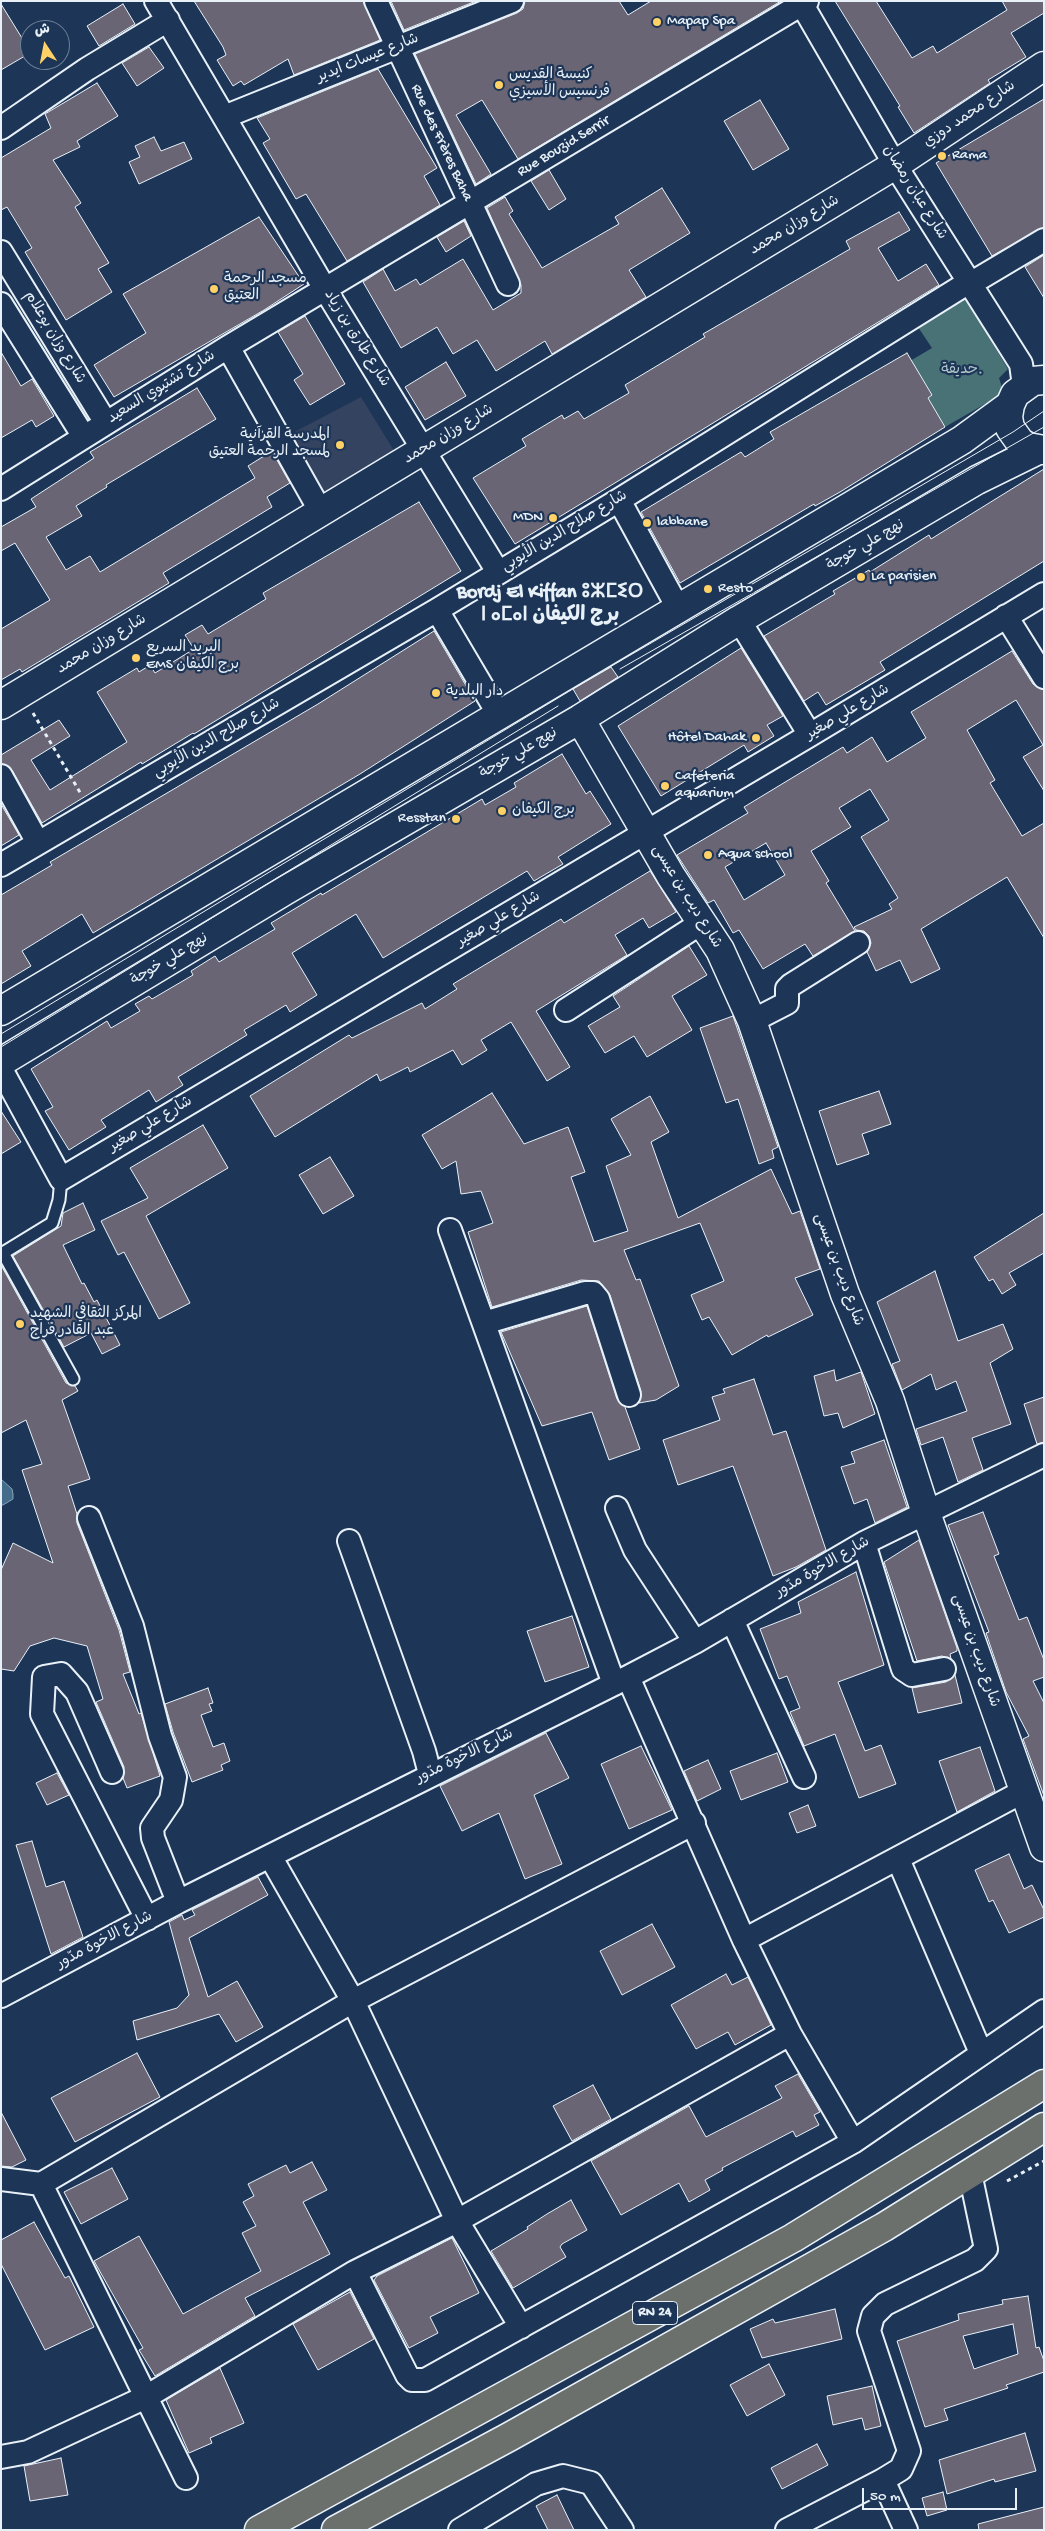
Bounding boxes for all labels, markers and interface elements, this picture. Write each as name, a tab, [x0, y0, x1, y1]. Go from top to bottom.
place label: Mapap Spa	[667, 13, 735, 31]
marker: Mapap Spa	[651, 16, 663, 28]
north arrow	[20, 20, 70, 70]
text: ش	[33, 21, 51, 41]
street label: شارع عيسات ايدير	[314, 30, 422, 88]
place label: كنيسة القديس فرنسيس الأسيزي	[509, 67, 610, 102]
street label: شارع محمد دوزي	[921, 78, 1019, 152]
marker: كنيسة القديس فرنسيس الأسيزي	[493, 79, 505, 91]
street label: Rue des Frères Baha	[406, 82, 476, 204]
street label: Rue Bouzid Serrir	[514, 112, 614, 182]
street label: شارع عبان رمضان	[878, 143, 950, 243]
place label: Rama	[952, 147, 987, 165]
marker: Rama	[936, 150, 948, 162]
street label: شارع وزان محمد	[747, 192, 843, 260]
place label: مسجد الرحمة العتيق	[224, 271, 307, 306]
marker: مسجد الرحمة العتيق	[208, 283, 220, 295]
street label: شارع طارق بن زياد	[319, 287, 393, 391]
street label: شارع وزان بوعلام	[19, 288, 89, 388]
street label: شارع تشتيوي السعيد	[105, 348, 219, 428]
park label: حديقة.	[941, 362, 983, 380]
street label: شارع وزان محمد	[401, 401, 497, 469]
place label: المدرسة القرآنية لمسجد الرحمة العتيق	[209, 427, 330, 462]
marker: المدرسة القرآنية لمسجد الرحمة العتيق	[334, 439, 346, 451]
street label: شارع صلاح الدين الأيوبي	[499, 487, 631, 577]
place label: MDN	[513, 509, 543, 527]
marker: MDN	[547, 512, 559, 524]
place label: labbane	[657, 514, 708, 532]
street label: نهج علي خوجة	[824, 516, 908, 576]
marker: labbane	[641, 517, 653, 529]
place label: La parisien	[871, 568, 936, 586]
marker: La parisien	[855, 571, 867, 583]
place label: Resto	[718, 580, 753, 598]
district label: Bordj El Kiffan ⵓⵣⵎⵉⵔ ⵏ ⴰⵎⴰⵏ برج الكيفان	[457, 582, 643, 629]
marker: Resto	[702, 583, 714, 595]
street label: شارع وزان محمد	[54, 611, 150, 679]
place label: البريد السريع EMS برج الكيفان	[146, 640, 239, 675]
marker: البريد السريع EMS برج الكيفان	[130, 652, 142, 664]
street label: شارع علي صغير	[803, 681, 893, 745]
place label: دار البلدية	[446, 684, 503, 702]
marker: دار البلدية	[430, 687, 442, 699]
street label: شارع صلاح الدين الأيوبي	[150, 695, 284, 783]
street label: نهج علي خوجة	[477, 724, 561, 784]
place label: Hôtel Dahak	[668, 729, 746, 747]
marker: Hôtel Dahak	[750, 732, 762, 744]
place label: Cafeteria aquarium	[675, 768, 735, 803]
marker: Cafeteria aquarium	[659, 780, 671, 792]
place label: برج الكيفان	[512, 802, 575, 820]
marker: برج الكيفان	[496, 805, 508, 817]
place label: Resstan	[398, 810, 446, 828]
marker: Resstan	[450, 813, 462, 825]
street label: شارع ديب بن عيسى	[647, 842, 725, 952]
place label: Aqua school	[718, 846, 792, 864]
marker: Aqua school	[702, 849, 714, 861]
street label: شارع علي صغير	[454, 888, 544, 952]
street label: نهج علي خوجة	[128, 930, 212, 990]
street label: شارع علي صغير	[106, 1093, 196, 1157]
street label: شارع ديب بن عيسى	[809, 1211, 867, 1329]
place label: المركز الثقافي الشهيد عبد القادر فراج	[30, 1306, 142, 1341]
marker: المركز الثقافي الشهيد عبد القادر فراج	[14, 1318, 26, 1330]
street label: شارع الاخوة مدّور	[772, 1534, 874, 1602]
street label: شارع ديب بن عيسى	[947, 1592, 1003, 1710]
street label: شارع الاخوة مدّور	[413, 1726, 517, 1788]
street label: شارع الاخوة مدّور	[54, 1908, 156, 1974]
road number: RN 24	[632, 2302, 678, 2324]
scale bar	[865, 2478, 1020, 2510]
text: 50 m	[870, 2488, 901, 2506]

